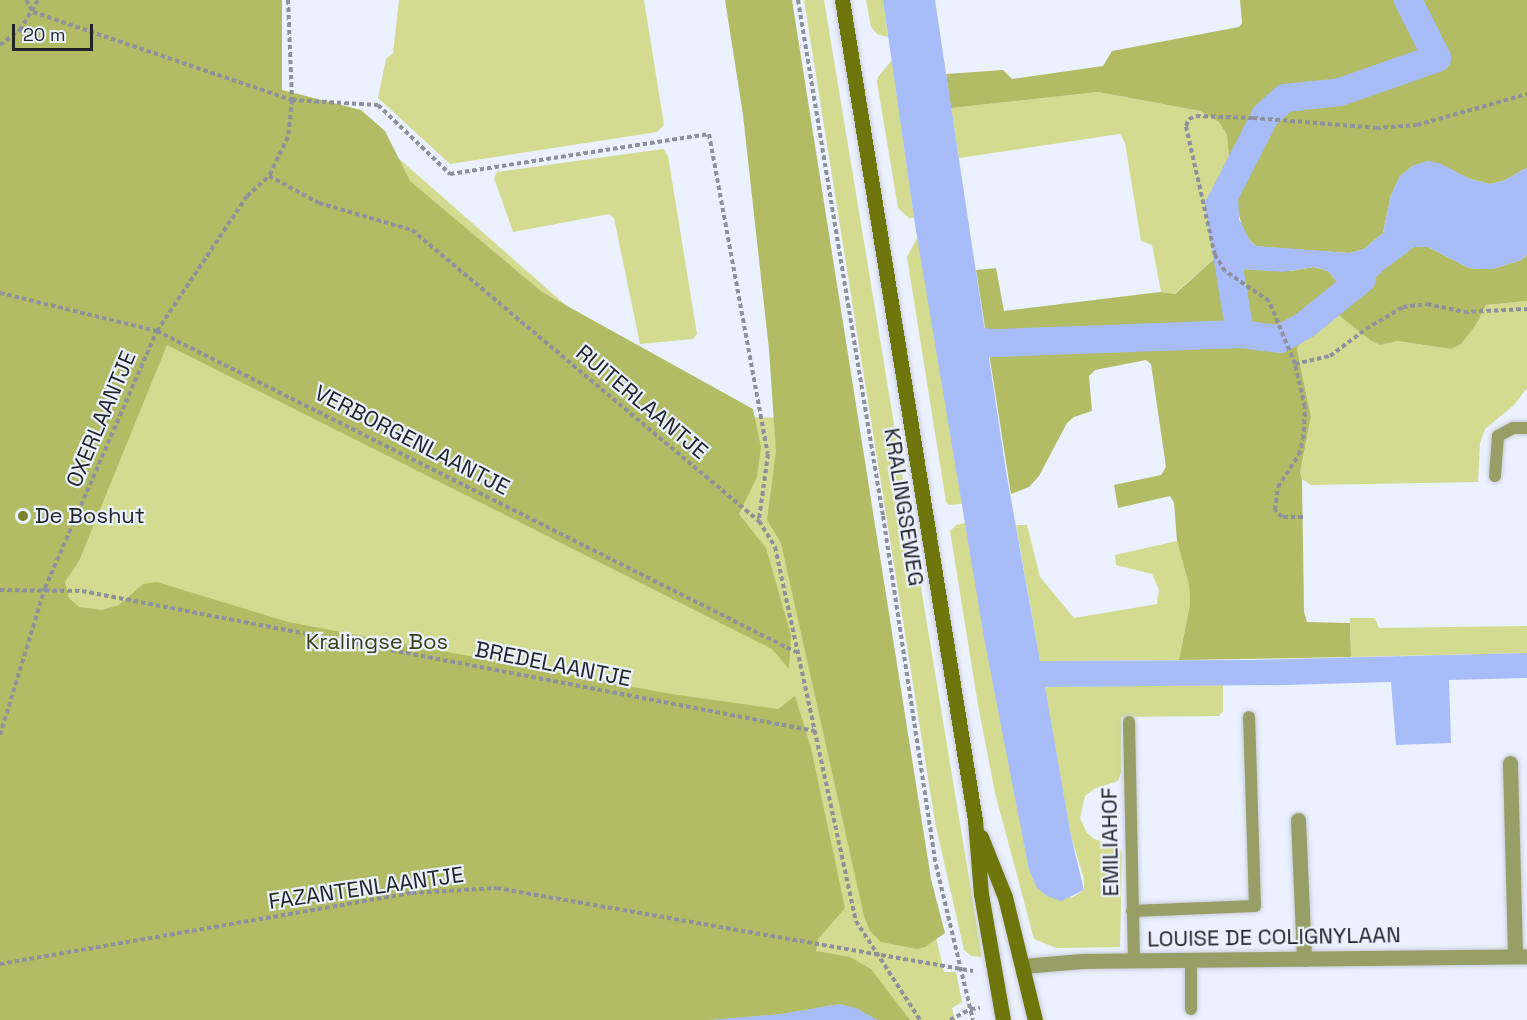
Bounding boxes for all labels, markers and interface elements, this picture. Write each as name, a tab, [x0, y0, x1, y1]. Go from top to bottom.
scale bar	[15, 12, 96, 50]
text: 20 m	[23, 23, 66, 46]
street label: RUITERLAANTJE	[571, 339, 713, 465]
street label: OXERLAANTJE	[60, 347, 142, 491]
street label: VERBORGENLAANTJE	[310, 379, 514, 501]
street label: KRALINGSEWEG	[878, 426, 930, 588]
place label: De Boshut	[35, 503, 145, 529]
marker: De Boshut	[16, 509, 30, 523]
park label: Kralingse Bos	[306, 629, 448, 655]
street label: BREDELAANTJE	[473, 636, 633, 692]
street label: EMILIAHOF	[1096, 787, 1124, 897]
street label: FAZANTENLAANTJE	[267, 861, 465, 915]
street label: LOUISE DE COLIGNYLAAN	[1147, 922, 1401, 952]

